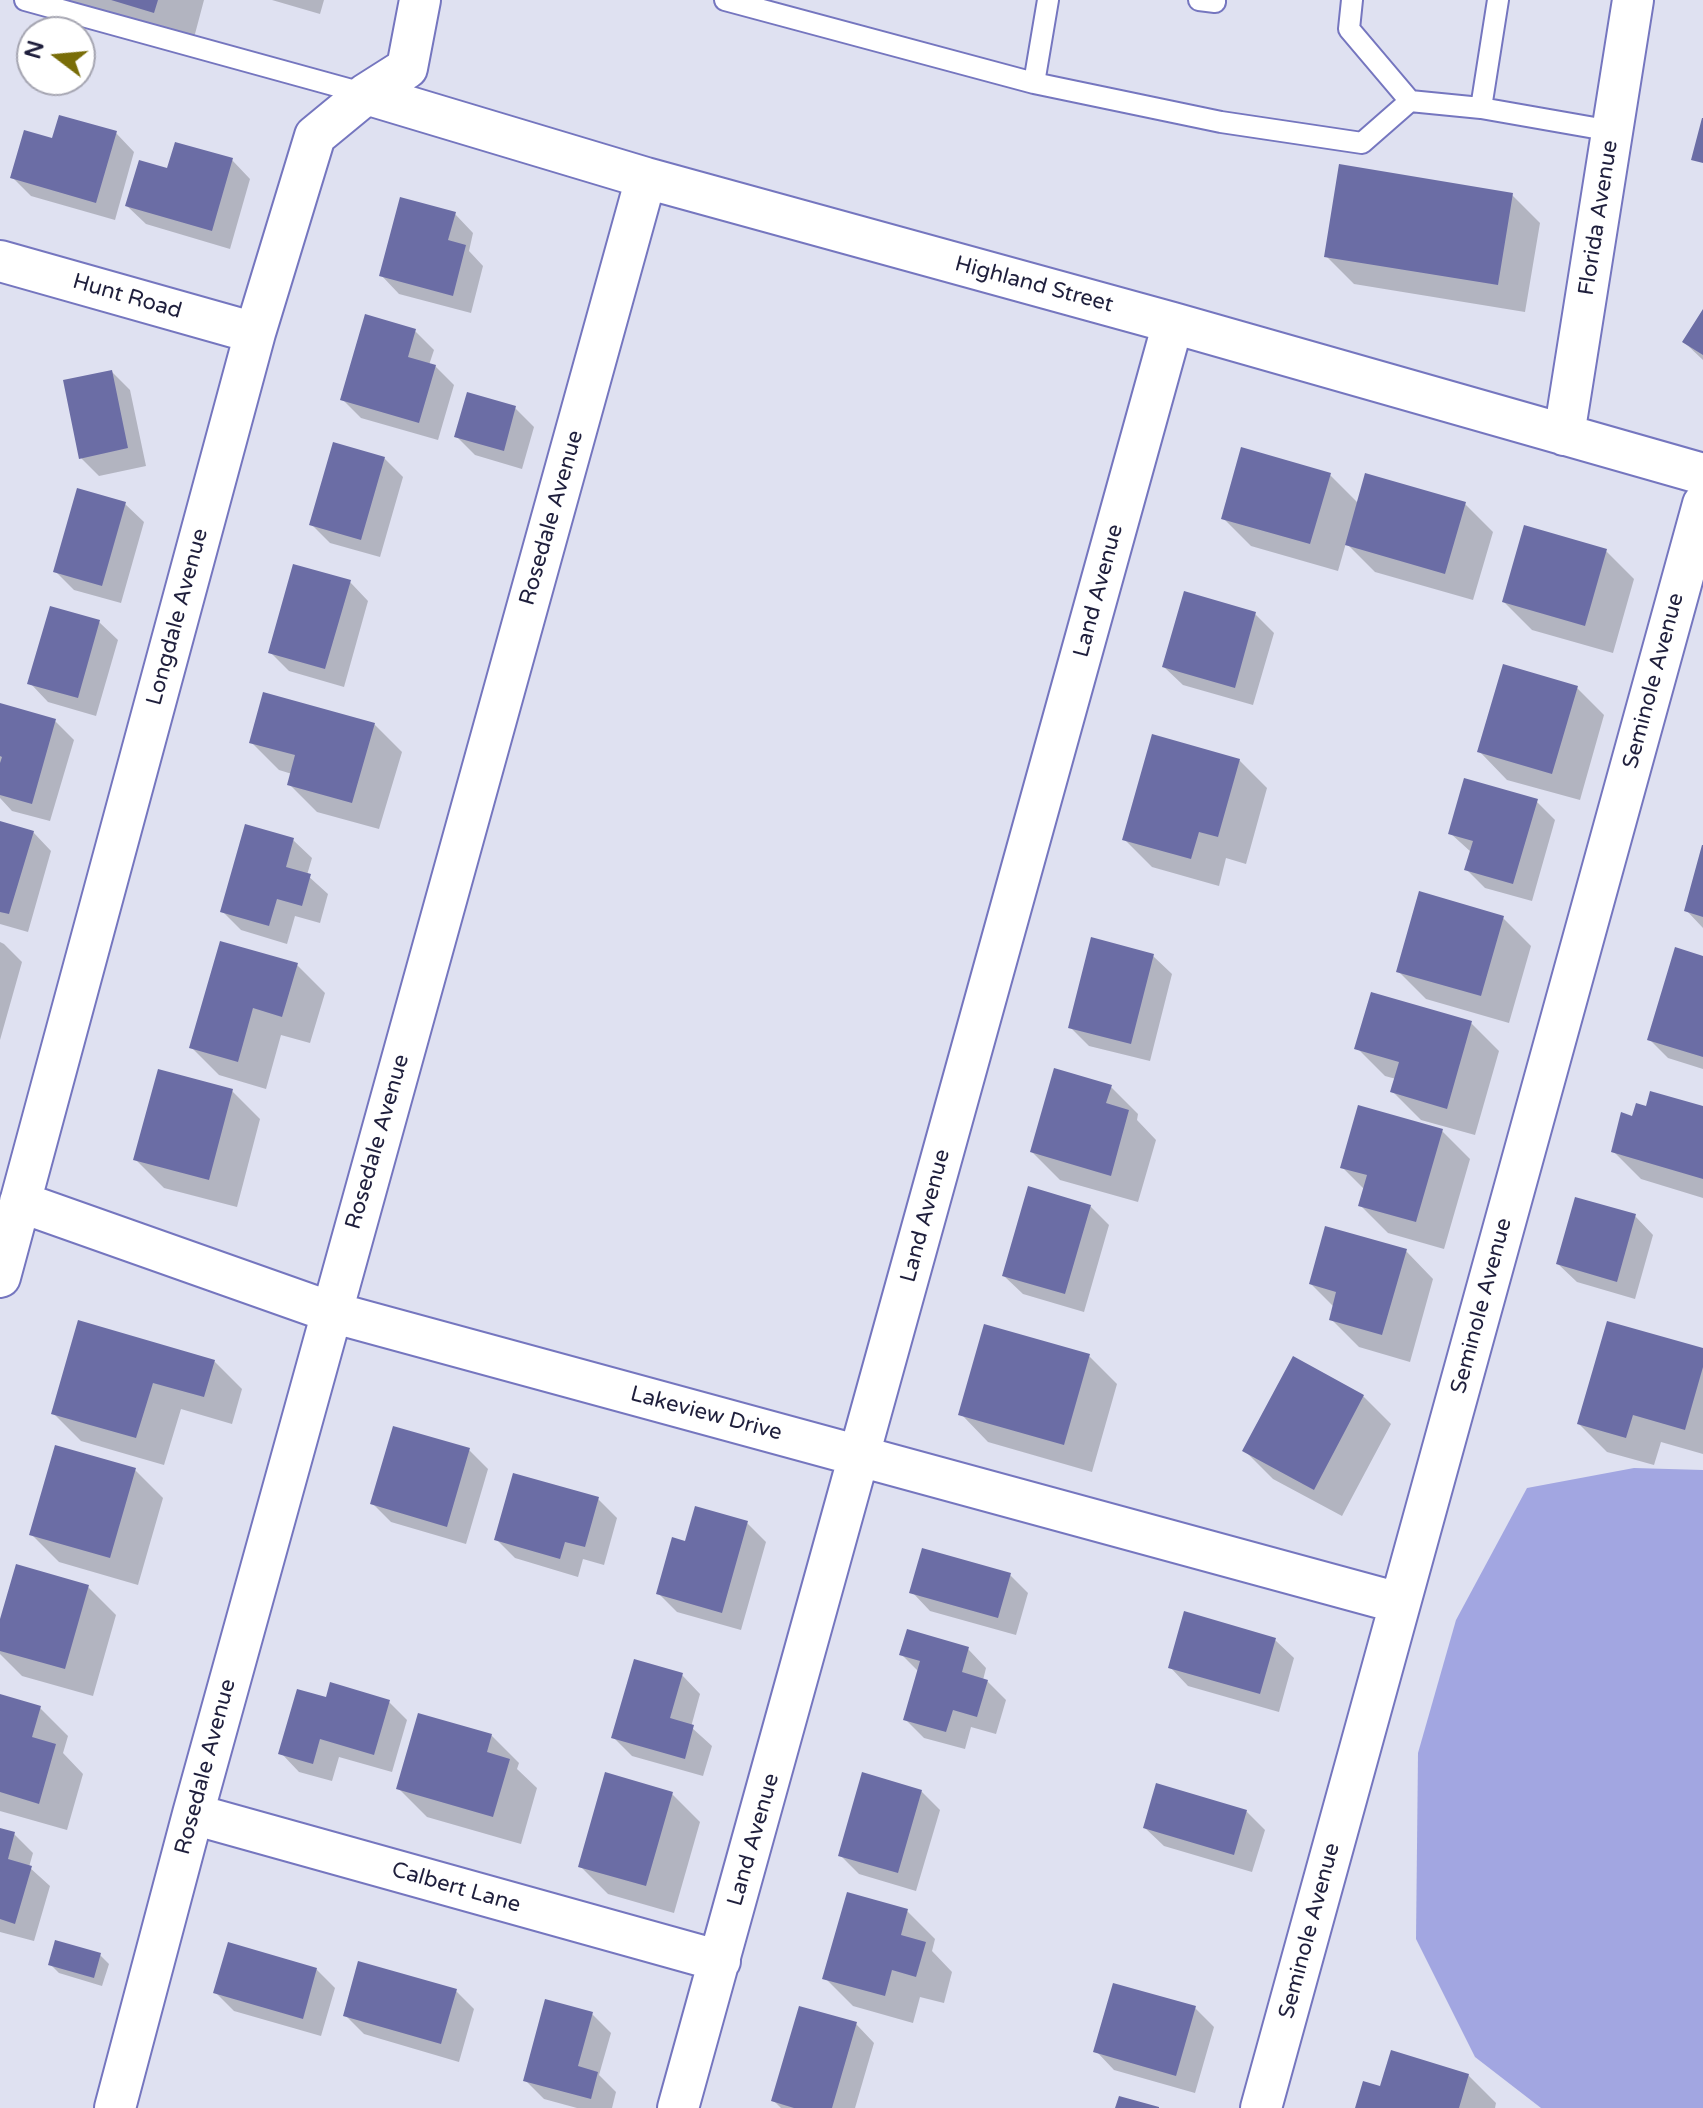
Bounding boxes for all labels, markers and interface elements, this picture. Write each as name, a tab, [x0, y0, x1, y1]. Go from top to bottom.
north arrow	[16, 16, 96, 96]
text: N	[20, 38, 50, 62]
street label: Florida Avenue	[1574, 139, 1624, 297]
street label: Highland Street	[952, 251, 1116, 319]
street label: Hunt Road	[69, 269, 185, 325]
street label: Rosedale Avenue	[514, 428, 590, 608]
street label: Land Avenue	[1069, 522, 1129, 660]
street label: Longdale Avenue	[142, 526, 214, 708]
street label: Seminole Avenue	[1618, 590, 1690, 772]
street label: Rosedale Avenue	[340, 1052, 416, 1232]
street label: Land Avenue	[896, 1147, 956, 1285]
street label: Seminole Avenue	[1446, 1215, 1518, 1397]
street label: Lakeview Drive	[627, 1381, 785, 1447]
street label: Rosedale Avenue	[170, 1676, 242, 1858]
street label: Land Avenue	[722, 1771, 786, 1909]
street label: Seminole Avenue	[1274, 1840, 1346, 2022]
street label: Calbert Lane	[388, 1857, 524, 1919]

